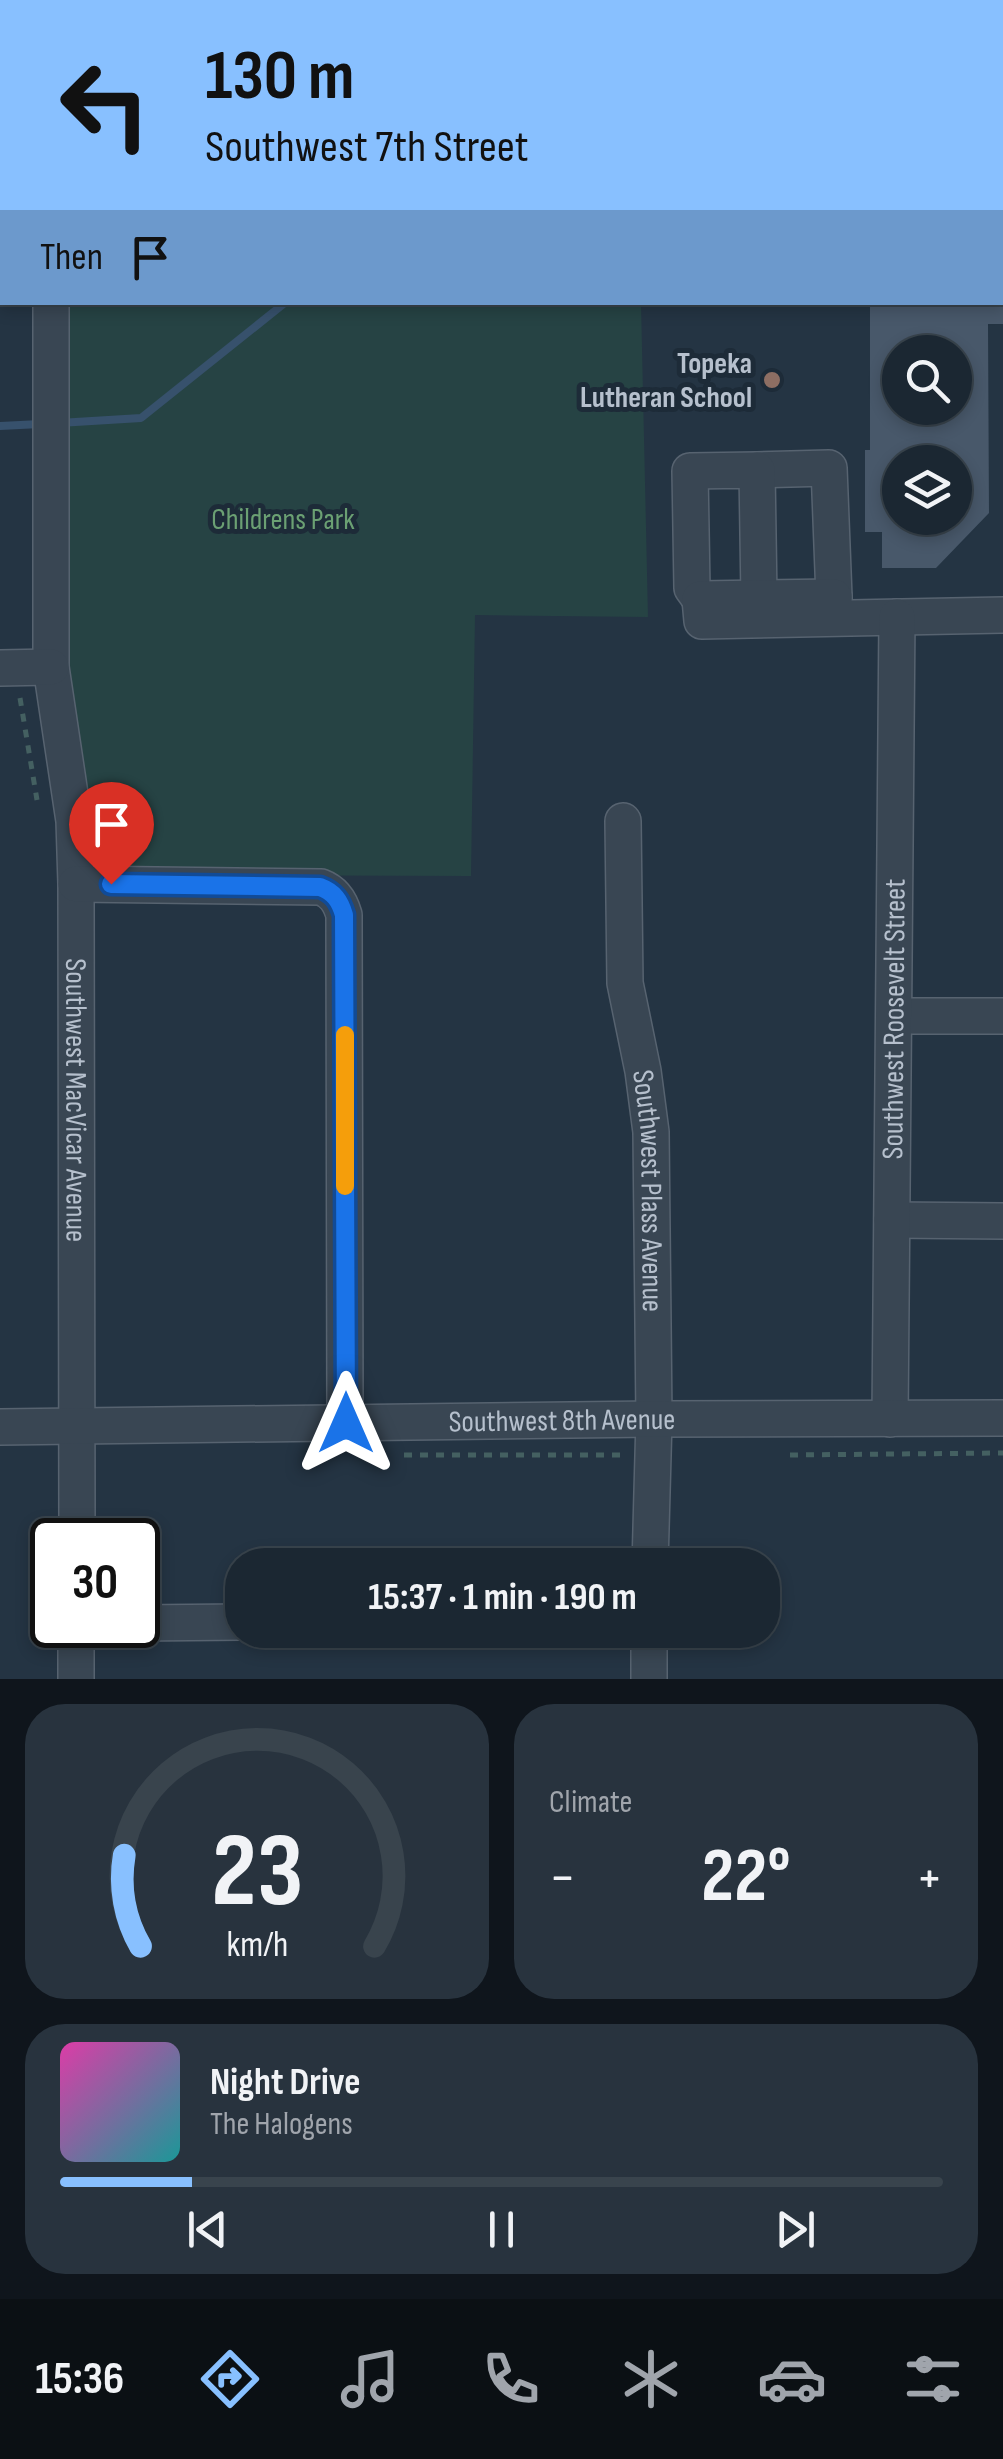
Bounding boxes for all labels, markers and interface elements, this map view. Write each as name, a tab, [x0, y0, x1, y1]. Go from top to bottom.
text: 130 m	[205, 35, 354, 119]
icon: left	[40, 40, 170, 170]
text: Southwest 7th Street	[205, 120, 528, 175]
icon: arrive	[123, 230, 178, 285]
text: Then	[40, 235, 103, 280]
map controls	[882, 335, 972, 535]
button: search	[882, 335, 972, 425]
place label: Topeka Lutheran School	[580, 346, 752, 416]
marker: Topeka Lutheran School	[761, 369, 783, 391]
button: layers	[882, 445, 972, 535]
park label: Childrens Park	[211, 502, 355, 538]
pin	[69, 782, 154, 885]
icon: arrive	[84, 797, 139, 852]
street label: Southwest Roosevelt Street	[875, 879, 914, 1160]
street label: Southwest MacVicar Avenue	[57, 958, 94, 1242]
street label: Southwest Plass Avenue	[624, 1068, 670, 1312]
position arrow	[294, 1371, 398, 1475]
street label: Southwest 8th Avenue	[448, 1402, 675, 1441]
speed limit sign: 30	[30, 1518, 160, 1648]
text: 15:37 · 1 min · 190 m	[368, 1575, 637, 1620]
text: Climate	[549, 1783, 632, 1822]
text: 23	[211, 1810, 303, 1935]
text: 22°	[701, 1832, 791, 1923]
text: −	[549, 1845, 576, 1912]
text: +	[916, 1845, 943, 1912]
text: km/h	[226, 1924, 288, 1967]
text: Night Drive	[210, 2060, 361, 2105]
text: The Halogens	[210, 2105, 353, 2144]
icon: previous	[180, 2202, 235, 2257]
icon: pause	[474, 2202, 529, 2257]
icon: next	[768, 2202, 823, 2257]
icon: directions	[195, 2344, 265, 2414]
icon: music	[335, 2344, 405, 2414]
icon: phone	[476, 2344, 546, 2414]
icon: climate	[616, 2344, 686, 2414]
icon: car	[757, 2344, 827, 2414]
icon: filters	[898, 2344, 968, 2414]
text: 15:36	[35, 2352, 124, 2407]

